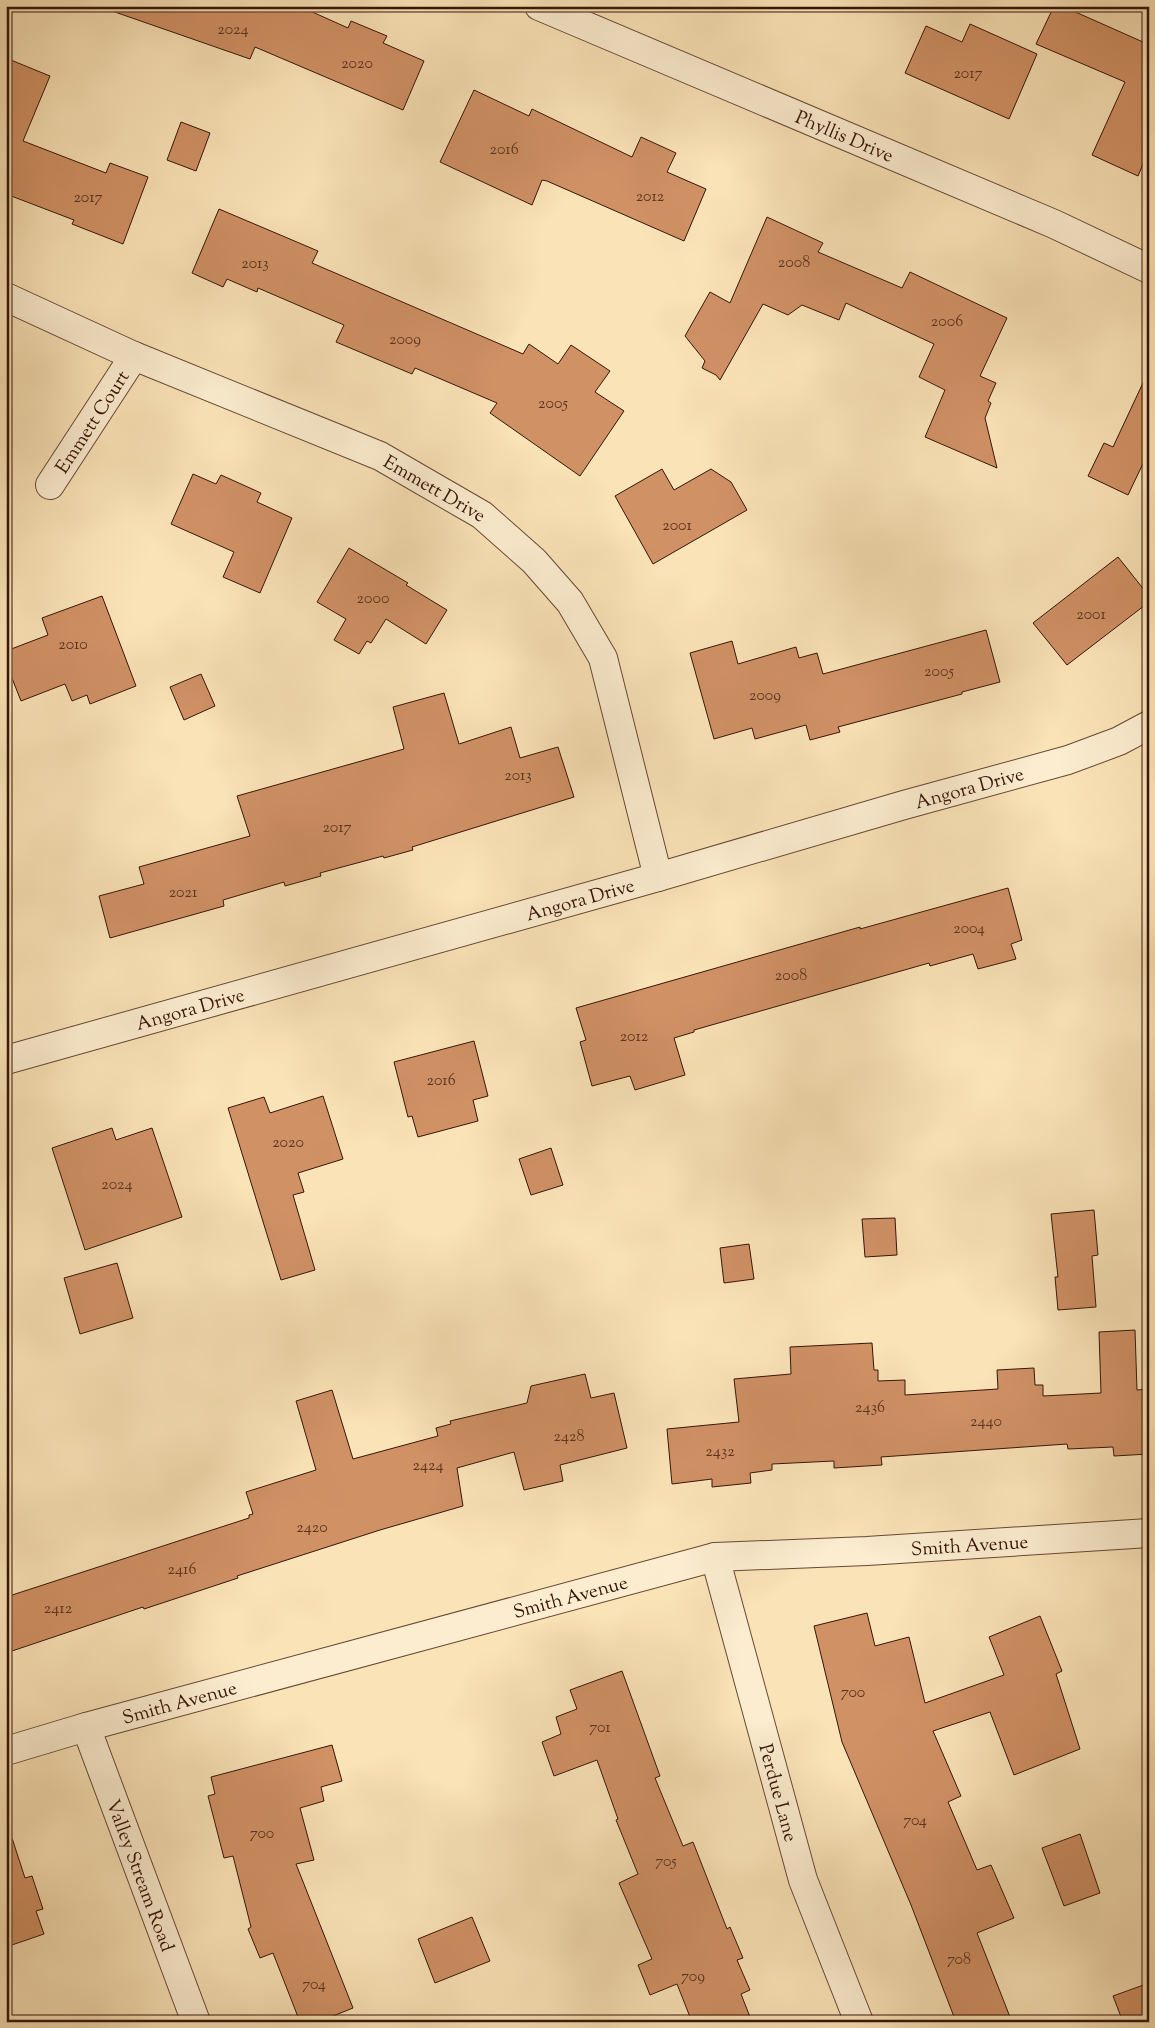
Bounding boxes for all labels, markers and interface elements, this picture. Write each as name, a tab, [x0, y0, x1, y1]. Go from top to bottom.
house number: 2024	[217, 19, 249, 42]
house number: 2020	[341, 53, 373, 76]
house number: 2017	[953, 63, 983, 86]
street label: Phyllis Drive	[790, 105, 897, 171]
house number: 2016	[489, 139, 519, 162]
house number: 2012	[636, 186, 665, 209]
house number: 2017	[73, 187, 103, 210]
house number: 2008	[778, 252, 810, 275]
house number: 2013	[241, 253, 269, 276]
house number: 2006	[931, 311, 963, 334]
house number: 2009	[389, 329, 421, 352]
street label: Emmett Court	[50, 365, 137, 480]
house number: 2005	[538, 393, 568, 416]
street label: Emmett Drive	[377, 450, 490, 530]
house number: 2001	[662, 515, 692, 538]
house number: 2000	[357, 588, 389, 611]
house number: 2001	[1076, 604, 1106, 627]
house number: 2010	[58, 634, 88, 657]
house number: 2005	[924, 661, 954, 684]
house number: 2009	[749, 685, 781, 708]
street label: Angora Drive	[912, 762, 1027, 817]
house number: 2013	[504, 765, 532, 788]
house number: 2017	[322, 817, 352, 840]
street label: Angora Drive	[523, 873, 638, 929]
house number: 2021	[169, 882, 198, 905]
house number: 2004	[953, 918, 985, 941]
house number: 2008	[775, 965, 807, 988]
street label: Angora Drive	[133, 983, 248, 1039]
house number: 2012	[620, 1026, 649, 1049]
house number: 2016	[426, 1070, 456, 1093]
house number: 2020	[272, 1132, 304, 1155]
house number: 2024	[101, 1174, 133, 1197]
house number: 2436	[855, 1397, 885, 1420]
house number: 2440	[970, 1411, 1002, 1434]
house number: 2428	[553, 1426, 585, 1449]
house number: 2432	[705, 1441, 735, 1464]
house number: 2424	[412, 1455, 444, 1478]
house number: 2420	[296, 1517, 328, 1540]
street label: Smith Avenue	[910, 1530, 1029, 1564]
house number: 2416	[168, 1559, 197, 1582]
street label: Smith Avenue	[510, 1570, 631, 1627]
house number: 2412	[44, 1598, 73, 1621]
street label: Smith Avenue	[120, 1676, 240, 1733]
house number: 700	[841, 1682, 865, 1705]
house number: 701	[589, 1717, 611, 1740]
street label: Perdue Lane	[750, 1741, 803, 1845]
street label: Valley Stream Road	[98, 1796, 180, 1956]
house number: 704	[903, 1810, 927, 1833]
house number: 700	[250, 1823, 274, 1846]
house number: 705	[655, 1851, 677, 1874]
house number: 708	[947, 1949, 971, 1972]
house number: 709	[681, 1966, 705, 1989]
house number: 704	[302, 1974, 326, 1997]

